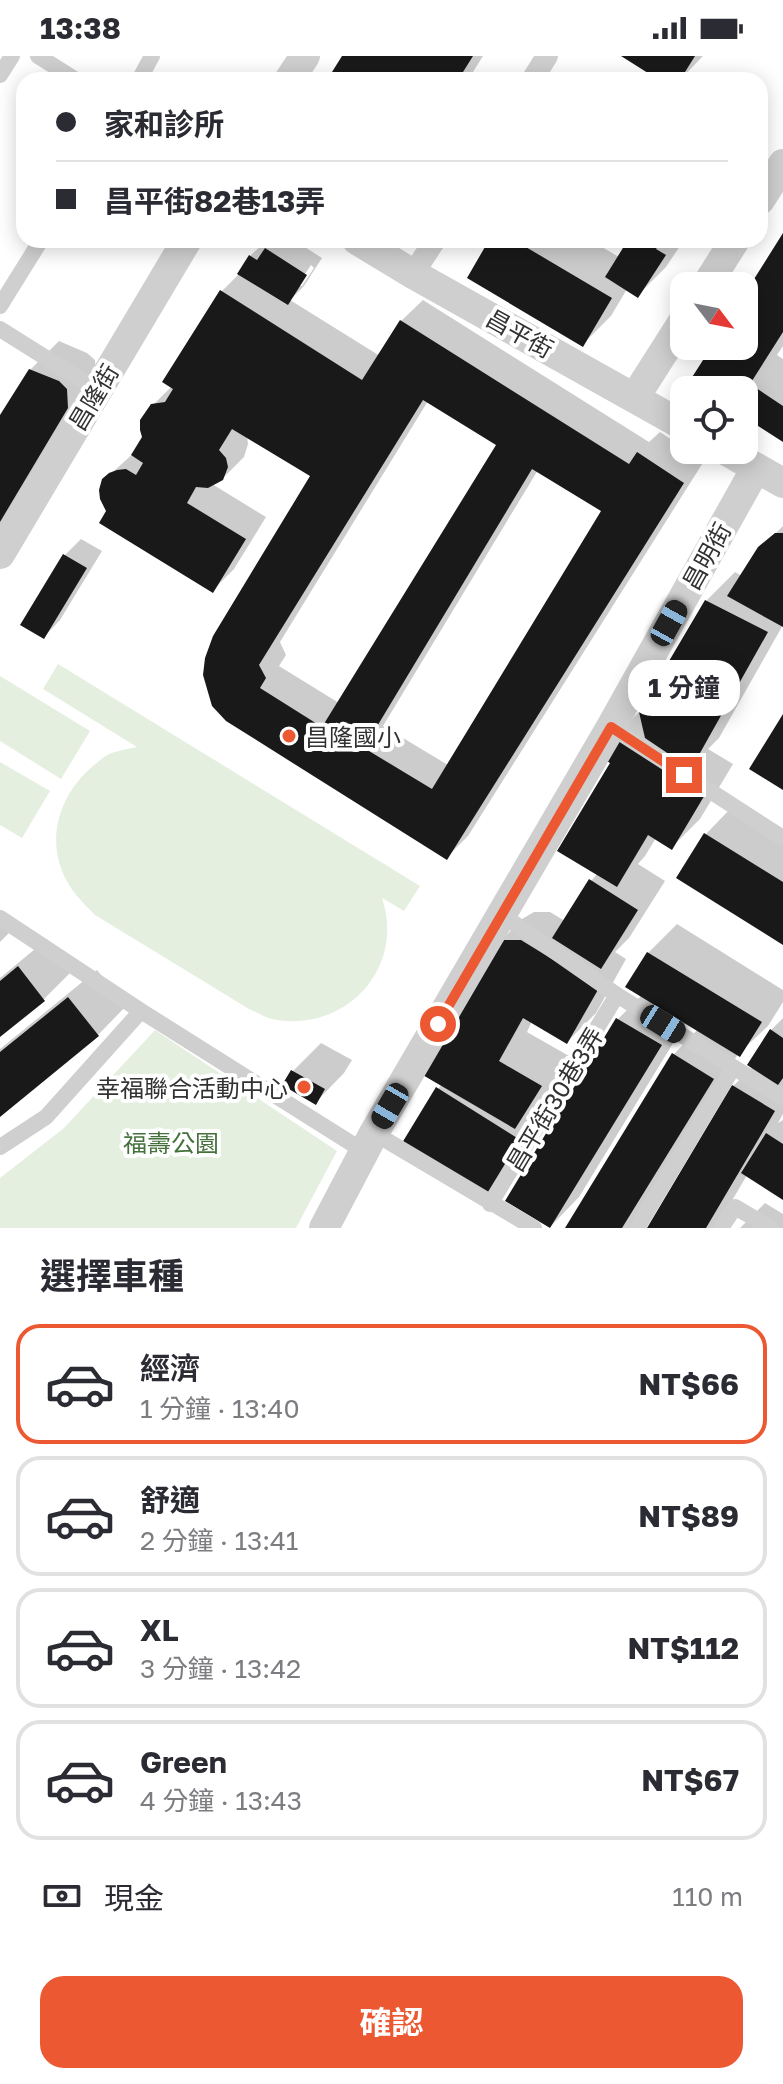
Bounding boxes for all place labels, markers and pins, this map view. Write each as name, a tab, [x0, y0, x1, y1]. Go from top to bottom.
place label: 昌隆國小	[305, 722, 401, 751]
marker: 昌隆國小	[280, 727, 298, 745]
place label: 幸福聯合活動中心	[96, 1073, 288, 1102]
marker: 幸福聯合活動中心	[295, 1078, 313, 1096]

